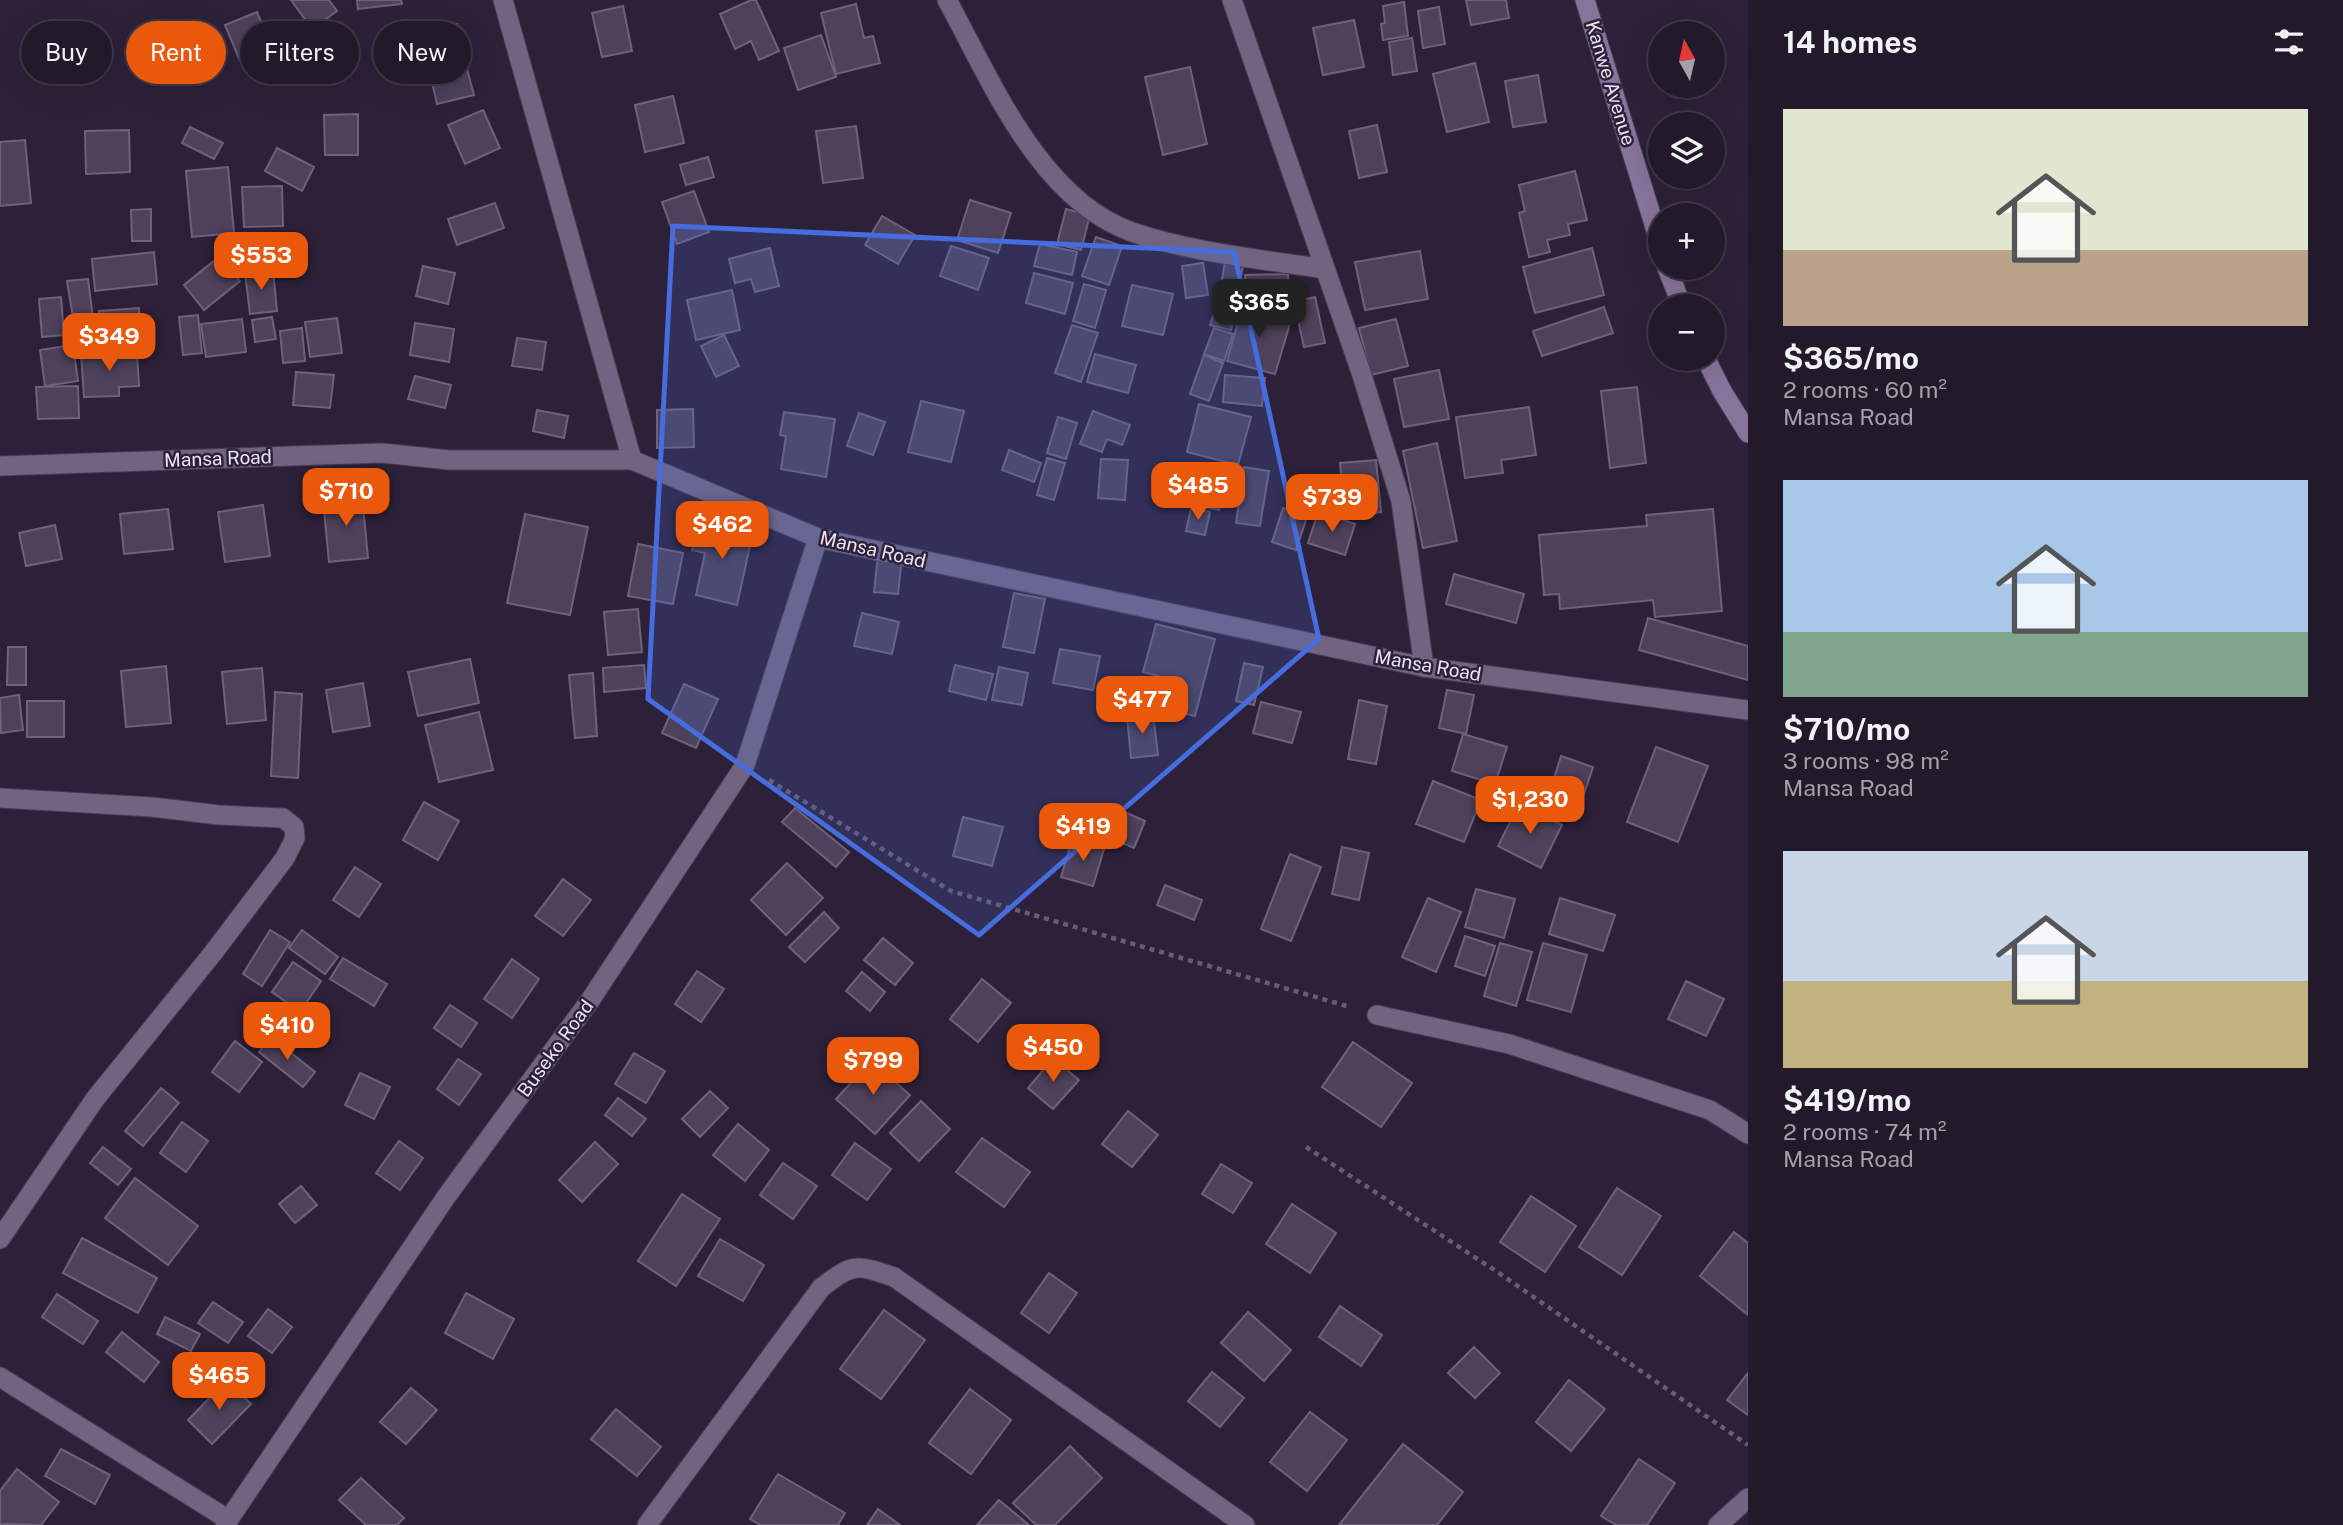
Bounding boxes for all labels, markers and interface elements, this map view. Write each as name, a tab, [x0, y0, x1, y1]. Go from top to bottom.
street label: Kanwe Avenue	[1582, 18, 1640, 148]
chip: Buy	[21, 21, 112, 84]
chip: Rent	[126, 21, 226, 84]
chip: Filters	[240, 21, 359, 84]
chip: New	[373, 21, 471, 84]
north arrow	[1648, 21, 1726, 98]
map controls	[1648, 21, 1725, 371]
icon: filters	[2270, 23, 2308, 61]
text: 14 homes	[1783, 24, 1917, 60]
button: layers	[1648, 112, 1725, 189]
icon: home	[1983, 155, 2109, 281]
button: +	[1648, 203, 1725, 280]
pin: $553	[220, 232, 302, 292]
text: $553	[230, 241, 292, 268]
pin: $365	[1218, 280, 1300, 339]
text: $365	[1228, 288, 1290, 315]
button: −	[1648, 294, 1725, 371]
pin: $349	[68, 314, 150, 373]
text: $349	[78, 322, 140, 349]
text: $365/mo	[1783, 340, 1919, 376]
text: 2 rooms · 60 m²	[1783, 376, 1947, 403]
text: Mansa Road	[1783, 403, 1914, 430]
street label: Mansa Road	[164, 445, 272, 471]
pin: $485	[1157, 462, 1239, 522]
pin: $710	[305, 468, 387, 528]
text: $485	[1167, 471, 1229, 498]
pin: $739	[1291, 475, 1373, 534]
text: $710	[319, 477, 373, 504]
text: $739	[1302, 483, 1362, 510]
pin: $462	[681, 502, 763, 561]
text: $462	[692, 510, 752, 537]
street label: Mansa Road	[818, 526, 928, 572]
icon: home	[1983, 526, 2109, 652]
street label: Mansa Road	[1373, 645, 1483, 685]
pin: $477	[1101, 676, 1183, 736]
text: $477	[1112, 685, 1172, 712]
text: $710/mo	[1783, 711, 1910, 747]
text: 3 rooms · 98 m²	[1783, 747, 1949, 774]
text: Mansa Road	[1783, 774, 1914, 801]
pin: $1,230	[1473, 776, 1587, 836]
text: $1,230	[1492, 785, 1568, 812]
pin: $419	[1042, 804, 1124, 863]
text: $419	[1055, 812, 1111, 839]
icon: home	[1983, 897, 2109, 1023]
street label: Buseko Road	[512, 995, 598, 1101]
pin: $410	[246, 1002, 328, 1062]
text: $410	[259, 1011, 315, 1038]
pin: $450	[1012, 1024, 1094, 1084]
text: $450	[1023, 1033, 1083, 1060]
pin: $799	[832, 1038, 914, 1097]
text: $799	[843, 1046, 903, 1073]
text: $419/mo	[1783, 1082, 1911, 1118]
text: 2 rooms · 74 m²	[1783, 1118, 1946, 1145]
text: Mansa Road	[1783, 1145, 1914, 1172]
pin: $465	[178, 1352, 260, 1412]
text: $465	[188, 1361, 250, 1388]

